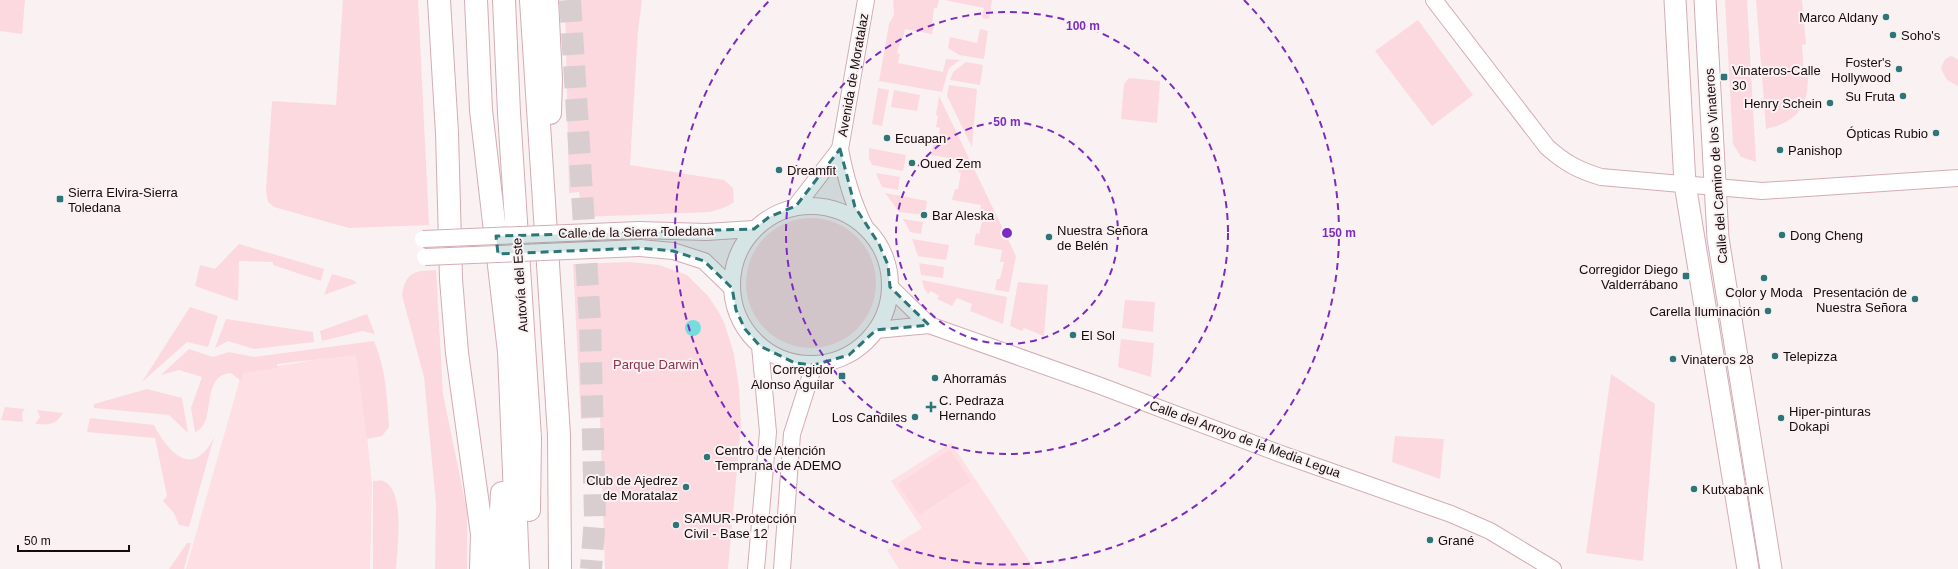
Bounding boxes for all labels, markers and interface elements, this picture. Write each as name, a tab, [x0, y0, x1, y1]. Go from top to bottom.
place label: Marco Aldany	[1799, 10, 1878, 25]
street label: Avenida de Moratalaz	[835, 12, 871, 138]
marker: Marco Aldany	[1881, 12, 1891, 22]
text: 100 m	[1066, 19, 1100, 33]
place label: Soho's	[1901, 28, 1941, 43]
marker: Soho's	[1888, 30, 1898, 40]
place label: Foster's Hollywood	[1831, 55, 1891, 85]
place label: Vinateros-Calle 30	[1732, 63, 1821, 93]
marker: Foster's Hollywood	[1894, 64, 1904, 74]
street label: Calle del Camino de los Vinateros	[1702, 67, 1730, 264]
marker: Vinateros-Calle 30	[1719, 72, 1729, 82]
place label: Su Fruta	[1845, 89, 1896, 104]
marker: Su Fruta	[1898, 91, 1908, 101]
place label: Henry Schein	[1744, 96, 1822, 111]
marker: Henry Schein	[1825, 98, 1835, 108]
text: 50 m	[993, 115, 1021, 129]
place label: Ópticas Rubio	[1846, 126, 1928, 141]
marker: Ópticas Rubio	[1931, 128, 1941, 138]
place label: Ecuapan	[895, 131, 946, 146]
marker: Ecuapan	[882, 133, 892, 143]
place label: Panishop	[1788, 143, 1842, 158]
marker: Panishop	[1775, 145, 1785, 155]
place label: Oued Zem	[920, 156, 981, 171]
marker: Oued Zem	[907, 158, 917, 168]
place label: Dreamfit	[787, 163, 837, 178]
marker: Dreamfit	[774, 165, 784, 175]
place label: Sierra Elvira-Sierra Toledana	[68, 185, 179, 215]
marker: Sierra Elvira-Sierra Toledana	[55, 194, 65, 204]
place label: Bar Aleska	[932, 208, 995, 223]
marker: Bar Aleska	[919, 210, 929, 220]
street label: Calle de la Sierra Toledana	[558, 223, 715, 241]
place label: Nuestra Señora de Belén	[1057, 223, 1149, 253]
centre of rings	[1000, 226, 1014, 240]
text: 150 m	[1322, 226, 1356, 240]
place label: Dong Cheng	[1790, 228, 1863, 243]
marker: Dong Cheng	[1777, 230, 1787, 240]
marker: Nuestra Señora de Belén	[1044, 232, 1054, 242]
street label: Autovía del Este	[509, 237, 531, 333]
place label: Corregidor Diego Valderrábano	[1579, 262, 1678, 292]
marker: Corregidor Diego Valderrábano	[1681, 271, 1691, 281]
marker: Color y Moda	[1759, 273, 1769, 283]
place label: Color y Moda	[1725, 285, 1803, 300]
place label: Presentación de Nuestra Señora	[1813, 285, 1908, 315]
marker: Presentación de Nuestra Señora	[1910, 294, 1920, 304]
place label: Carella Iluminación	[1649, 304, 1760, 319]
marker: Carella Iluminación	[1763, 306, 1773, 316]
place label: El Sol	[1081, 328, 1115, 343]
marker: El Sol	[1068, 330, 1078, 340]
place label: Telepizza	[1783, 349, 1838, 364]
marker: Telepizza	[1770, 351, 1780, 361]
place label: Vinateros 28	[1681, 352, 1754, 367]
marker: Vinateros 28	[1668, 354, 1678, 364]
park label: Parque Darwin	[613, 357, 699, 372]
place label: Corregidor Alonso Aguilar	[751, 362, 835, 392]
marker: Corregidor Alonso Aguilar	[837, 371, 847, 381]
place label: Ahorramás	[943, 371, 1007, 386]
marker: Ahorramás	[930, 373, 940, 383]
place label: C. Pedraza Hernando	[939, 393, 1005, 423]
street label: Calle del Arroyo de la Media Legua	[1147, 397, 1343, 481]
marker: C. Pedraza Hernando	[926, 402, 936, 412]
place label: Hiper-pinturas Dokapi	[1789, 404, 1871, 434]
place label: Los Candiles	[832, 410, 908, 425]
marker: Los Candiles	[910, 412, 920, 422]
marker: Hiper-pinturas Dokapi	[1776, 413, 1786, 423]
place label: Centro de Atención Temprana de ADEMO	[715, 443, 841, 473]
marker: Centro de Atención Temprana de ADEMO	[702, 452, 712, 462]
place label: Club de Ajedrez de Moratalaz	[586, 473, 678, 503]
marker: Club de Ajedrez de Moratalaz	[681, 482, 691, 492]
place label: Kutxabank	[1702, 482, 1764, 497]
marker: Kutxabank	[1689, 484, 1699, 494]
place label: SAMUR-Protección Civil - Base 12	[684, 511, 797, 541]
marker: SAMUR-Protección Civil - Base 12	[671, 520, 681, 530]
scale bar	[18, 527, 129, 553]
place label: Grané	[1438, 533, 1474, 548]
text: 50 m	[24, 534, 51, 548]
marker: Grané	[1425, 535, 1435, 545]

